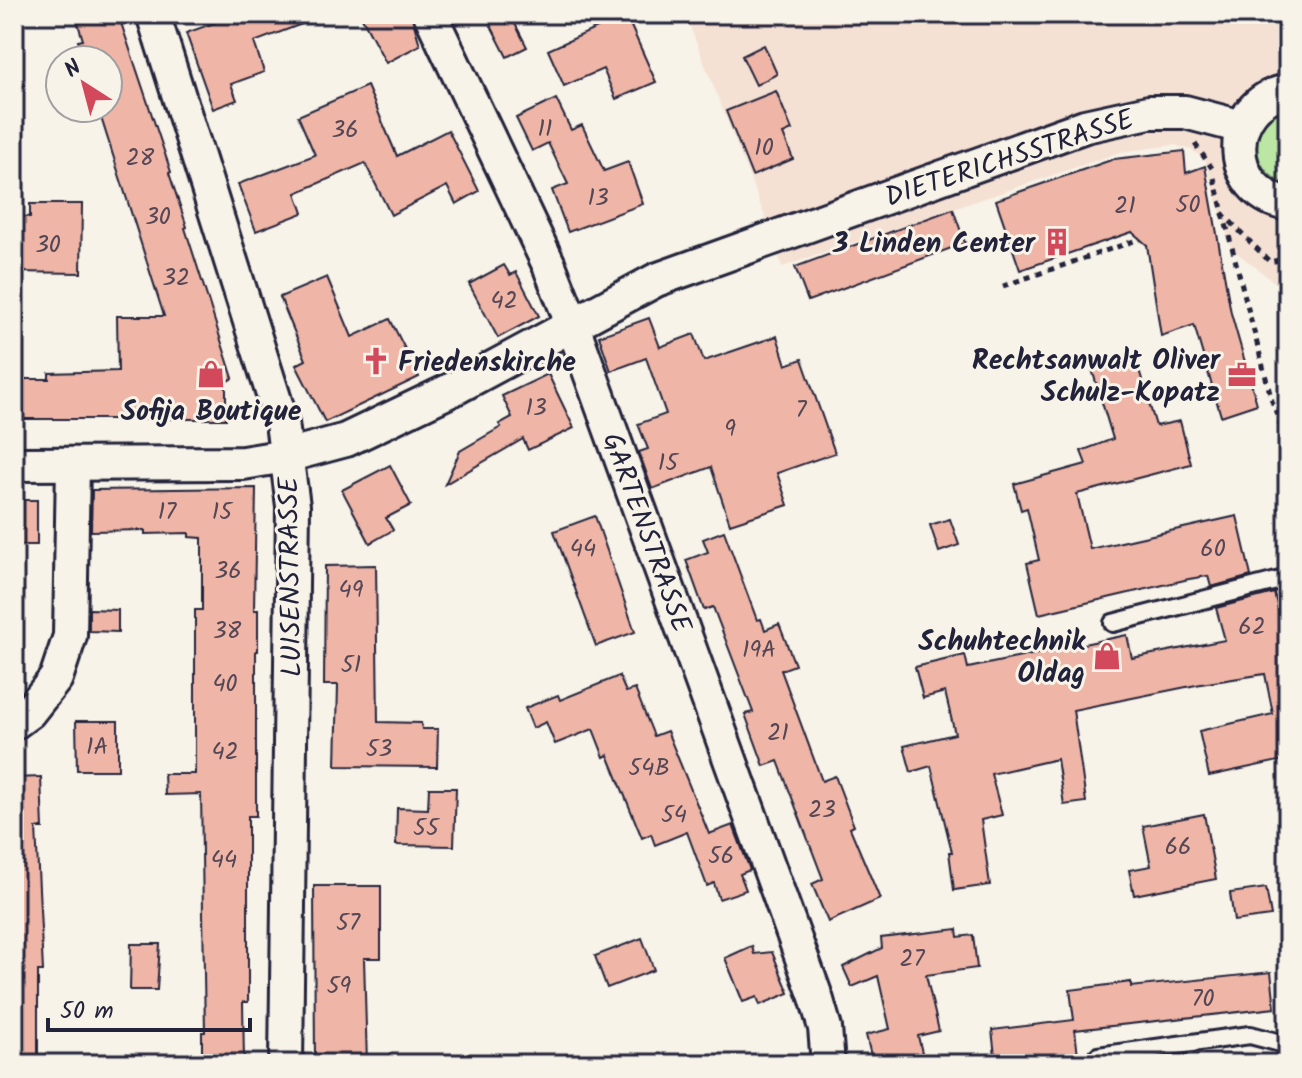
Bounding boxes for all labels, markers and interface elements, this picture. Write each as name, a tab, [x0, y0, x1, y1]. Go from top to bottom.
north arrow	[44, 44, 124, 124]
text: N	[58, 52, 90, 88]
street label: DIETERICHSSTRASSE	[880, 98, 1141, 221]
house number: 11	[537, 110, 553, 149]
house number: 36	[331, 111, 359, 150]
house number: 10	[754, 129, 774, 168]
house number: 28	[126, 139, 155, 178]
house number: 13	[587, 179, 609, 218]
house number: 50	[1176, 186, 1200, 225]
house number: 21	[1114, 187, 1136, 226]
house number: 30	[145, 198, 171, 237]
place label: 3 Linden Center	[832, 222, 1037, 267]
house number: 30	[35, 226, 61, 265]
building icon: 3 Linden Center	[1042, 227, 1072, 257]
house number: 32	[162, 259, 190, 298]
house number: 42	[490, 282, 518, 321]
place label: Rechtsanwalt Oliver Schulz-Kopatz	[972, 339, 1222, 416]
place label: Friedenskirche	[398, 341, 576, 386]
church icon: Friedenskirche	[361, 346, 391, 376]
shop icon: Sofija Boutique	[196, 359, 226, 389]
office icon: Rechtsanwalt Oliver Schulz-Kopatz	[1227, 360, 1257, 390]
house number: 13	[525, 389, 547, 428]
place label: Sofija Boutique	[121, 390, 302, 435]
house number: 7	[795, 391, 807, 430]
house number: 9	[724, 410, 736, 449]
street label: GARTENSTRASSE	[589, 426, 703, 640]
house number: 15	[658, 444, 680, 483]
street label: LUISENSTRASSE	[267, 476, 316, 677]
house number: 17	[158, 493, 177, 532]
house number: 15	[212, 493, 234, 532]
house number: 44	[570, 530, 596, 569]
house number: 60	[1200, 530, 1226, 569]
house number: 36	[214, 552, 242, 591]
house number: 49	[339, 571, 364, 610]
house number: 62	[1238, 608, 1266, 647]
house number: 38	[213, 612, 242, 651]
place label: Schuhtechnik Oldag	[918, 620, 1086, 697]
house number: 19A	[742, 631, 776, 670]
shop icon: Schuhtechnik Oldag	[1092, 641, 1122, 671]
house number: 51	[341, 646, 361, 685]
house number: 40	[212, 665, 238, 704]
house number: 21	[767, 714, 789, 753]
house number: 1A	[86, 728, 108, 767]
house number: 53	[366, 730, 392, 769]
house number: 42	[211, 733, 239, 772]
house number: 54B	[628, 749, 670, 788]
house number: 23	[808, 791, 836, 830]
house number: 54	[661, 796, 687, 835]
house number: 55	[413, 809, 441, 848]
house number: 66	[1165, 828, 1191, 867]
house number: 56	[708, 837, 734, 876]
house number: 44	[211, 841, 237, 880]
house number: 57	[336, 904, 361, 943]
house number: 27	[899, 940, 925, 979]
house number: 59	[327, 967, 352, 1006]
house number: 70	[1191, 980, 1215, 1019]
scale bar	[48, 982, 250, 1032]
text: 50 m	[60, 992, 114, 1031]

